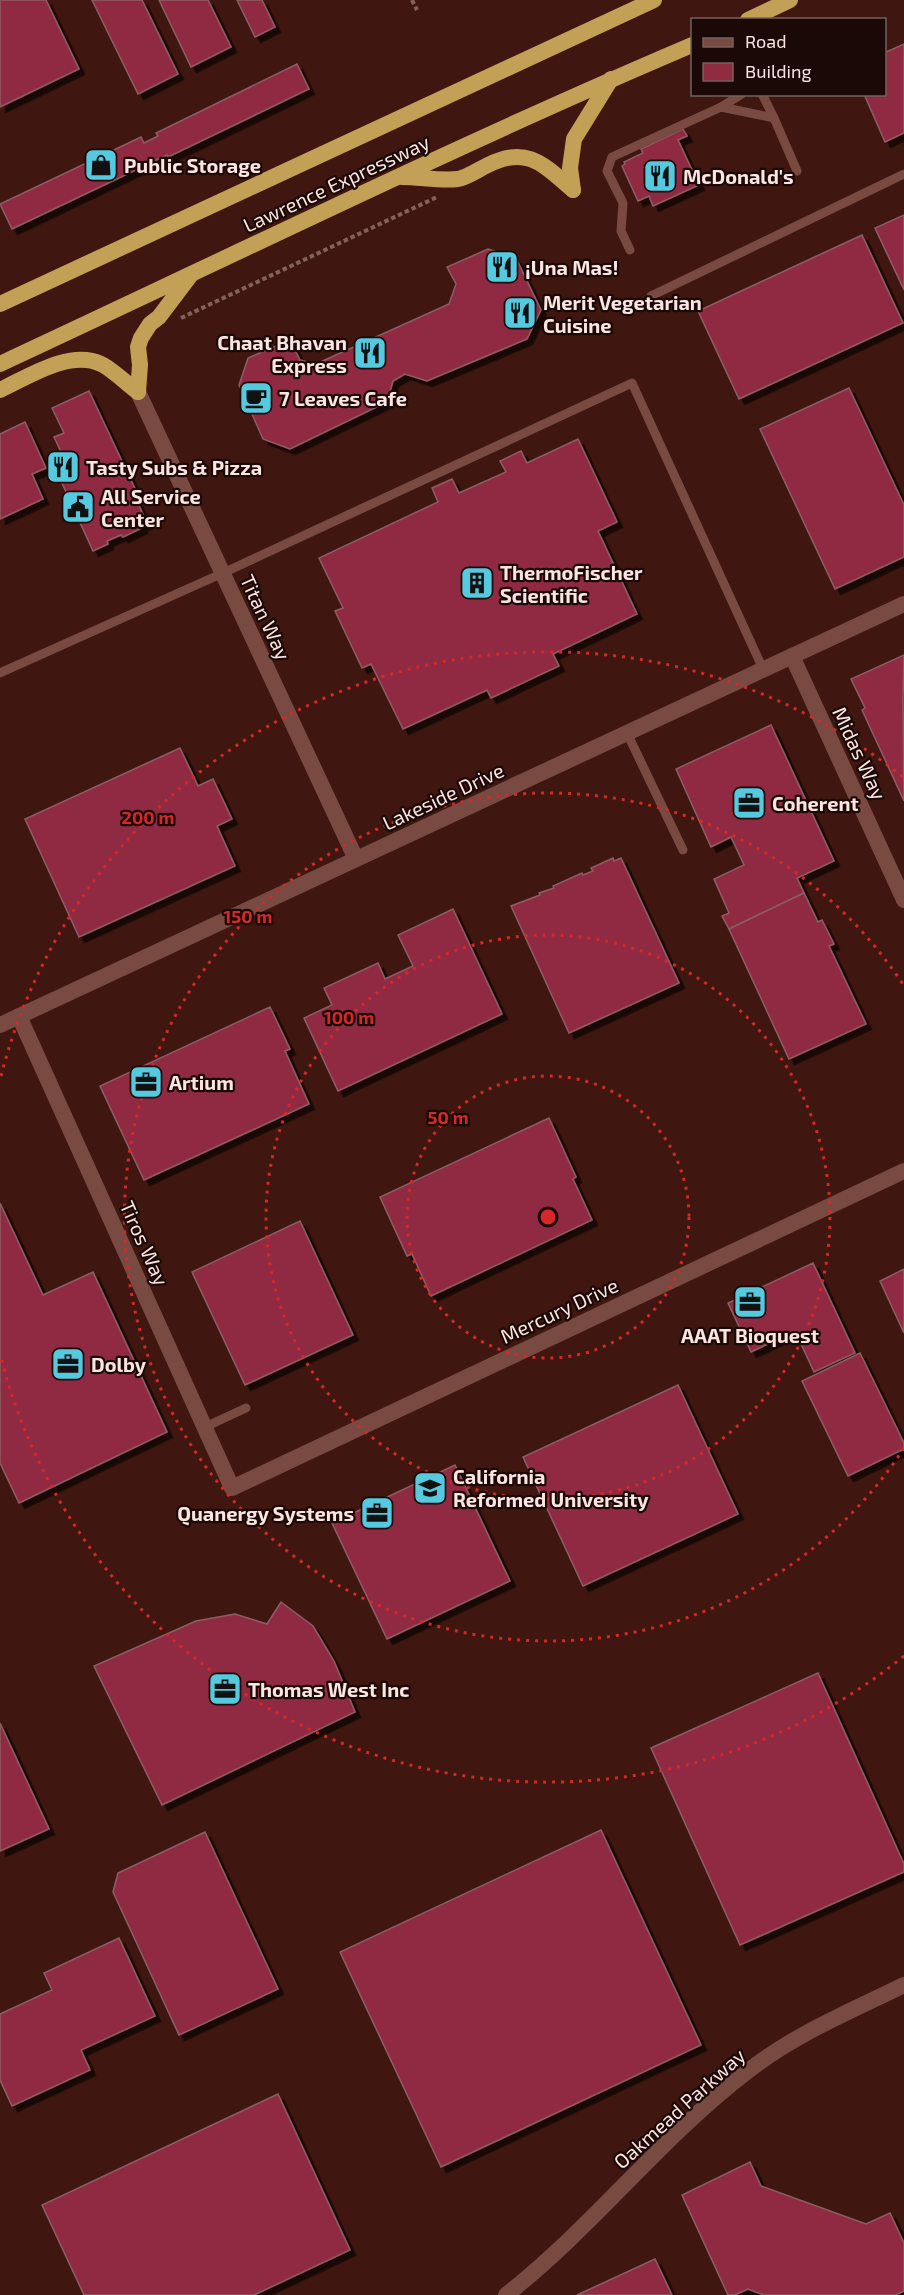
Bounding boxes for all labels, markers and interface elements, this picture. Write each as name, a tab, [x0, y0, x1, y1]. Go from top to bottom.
legend	[691, 18, 886, 96]
text: Road	[745, 30, 786, 52]
text: Building	[745, 60, 812, 82]
street label: Lawrence Expressway	[239, 129, 433, 237]
shop icon: Public Storage	[83, 147, 119, 183]
place label: Public Storage	[124, 153, 261, 177]
restaurant icon: McDonald's	[642, 158, 678, 194]
place label: McDonald's	[683, 164, 794, 188]
restaurant icon: ¡Una Mas!	[484, 249, 520, 285]
place label: ¡Una Mas!	[525, 255, 618, 279]
place label: Merit Vegetarian Cuisine	[543, 290, 702, 337]
restaurant icon: Merit Vegetarian Cuisine	[502, 295, 538, 331]
place label: Chaat Bhavan Express	[217, 330, 347, 377]
restaurant icon: Chaat Bhavan Express	[352, 335, 388, 371]
cafe icon: 7 Leaves Cafe	[238, 380, 274, 416]
place label: 7 Leaves Cafe	[279, 386, 407, 410]
restaurant icon: Tasty Subs & Pizza	[45, 449, 81, 485]
place label: Tasty Subs & Pizza	[86, 455, 262, 480]
place label: All Service Center	[101, 484, 201, 531]
public building icon: All Service Center	[60, 489, 96, 525]
place label: ThermoFischer Scientific	[500, 560, 643, 607]
building icon: ThermoFischer Scientific	[459, 565, 495, 601]
street label: Titan Way	[236, 571, 296, 664]
street label: Midas Way	[828, 703, 892, 804]
street label: Lakeside Drive	[379, 757, 507, 835]
office icon: Coherent	[731, 785, 767, 821]
place label: Coherent	[772, 791, 859, 815]
text: 200 m	[122, 806, 174, 828]
text: 150 m	[224, 905, 272, 927]
text: 100 m	[324, 1006, 374, 1028]
office icon: Artium	[128, 1064, 164, 1100]
place label: Artium	[169, 1070, 234, 1094]
text: 50 m	[427, 1106, 469, 1128]
street label: Tiros Way	[116, 1197, 175, 1290]
centre of rings	[538, 1207, 558, 1227]
street label: Mercury Drive	[496, 1272, 622, 1348]
office icon: AAAT Bioquest	[732, 1284, 768, 1320]
place label: AAAT Bioquest	[681, 1323, 819, 1347]
office icon: Dolby	[50, 1346, 86, 1382]
place label: Dolby	[91, 1352, 147, 1377]
place label: California Reformed University	[453, 1464, 649, 1512]
school or university icon: California Reformed University	[412, 1470, 448, 1506]
office icon: Quanergy Systems	[359, 1495, 395, 1531]
place label: Quanergy Systems	[177, 1501, 354, 1526]
office icon: Thomas West Inc	[207, 1671, 243, 1707]
place label: Thomas West Inc	[248, 1677, 409, 1701]
street label: Oakmead Parkway	[608, 2042, 750, 2173]

